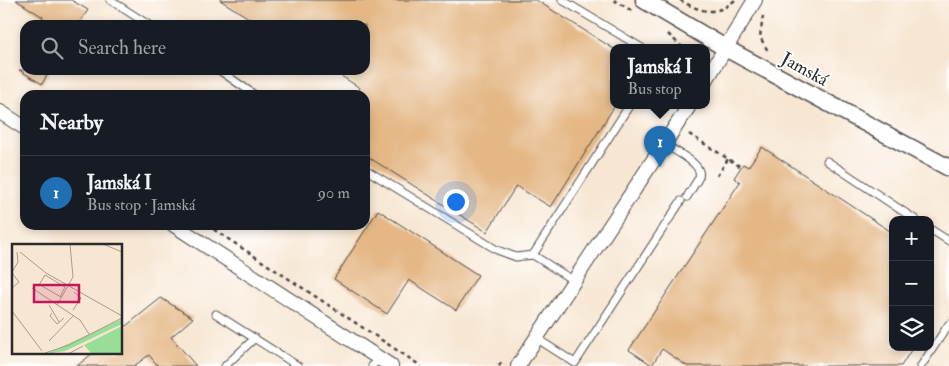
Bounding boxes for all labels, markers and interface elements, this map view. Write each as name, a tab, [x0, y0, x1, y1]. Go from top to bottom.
search box	[20, 20, 370, 75]
icon: search	[38, 34, 66, 62]
text: Search here	[78, 36, 166, 60]
popup	[610, 44, 710, 109]
street label: Jamská	[776, 47, 833, 92]
text: Jamská I	[628, 55, 692, 79]
text: Bus stop	[628, 79, 682, 99]
text: Nearby	[40, 109, 103, 136]
pin: 1	[644, 126, 676, 167]
text: Jamská I	[87, 171, 152, 195]
text: 1	[53, 183, 59, 203]
text: 90 m	[318, 183, 350, 203]
your location	[443, 189, 469, 215]
text: Bus stop · Jamská	[87, 195, 196, 215]
map controls	[889, 216, 934, 351]
button: +	[889, 216, 934, 261]
inset map	[12, 244, 122, 354]
button: −	[889, 261, 934, 306]
button: layers	[889, 306, 934, 351]

